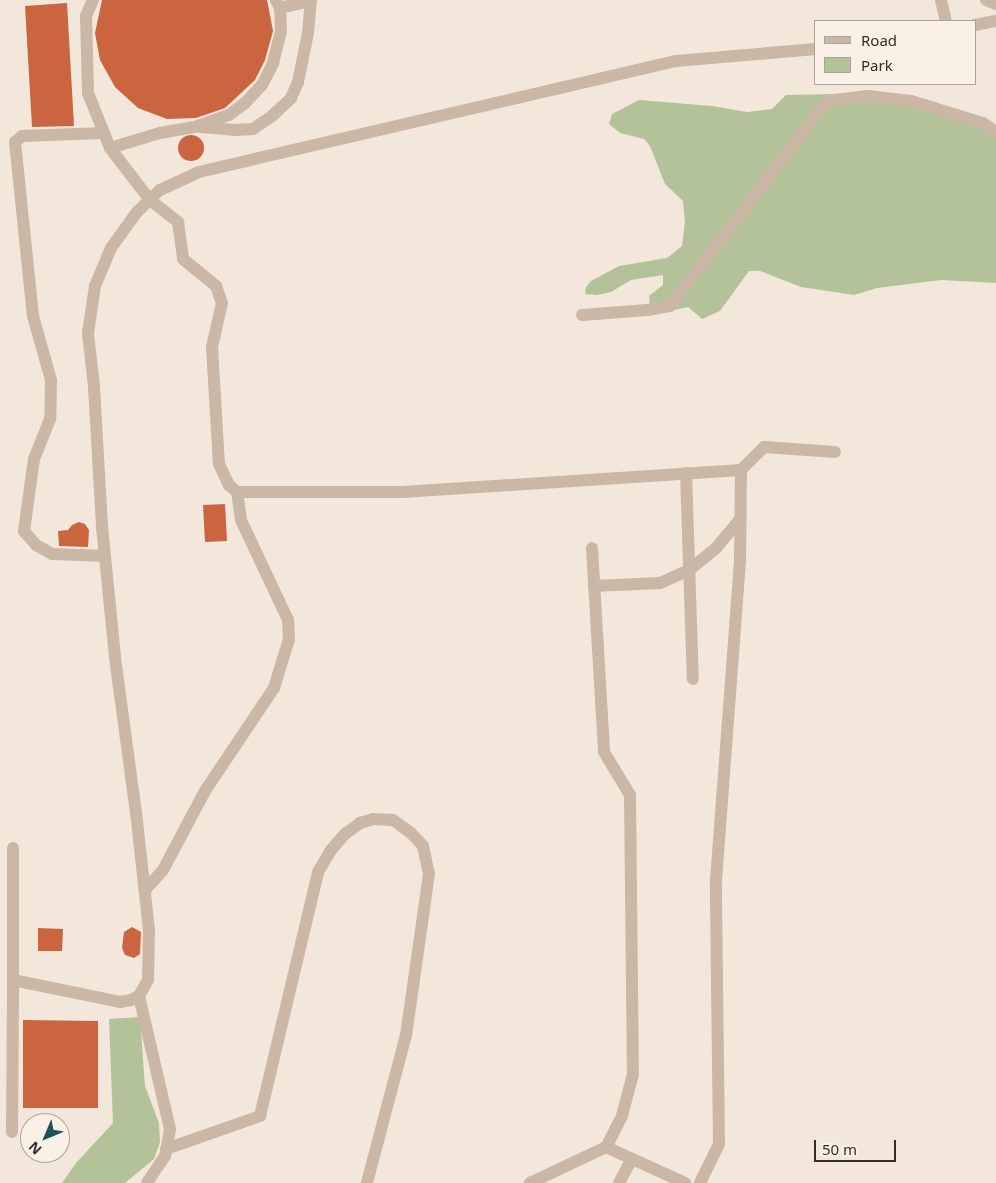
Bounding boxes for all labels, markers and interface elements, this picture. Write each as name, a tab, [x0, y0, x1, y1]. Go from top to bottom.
legend	[814, 20, 976, 85]
text: Road	[861, 30, 897, 50]
text: Park	[861, 55, 893, 75]
north arrow	[20, 1113, 70, 1163]
scale bar	[816, 1130, 898, 1162]
text: N	[24, 1138, 45, 1159]
text: 50 m	[822, 1139, 857, 1159]

